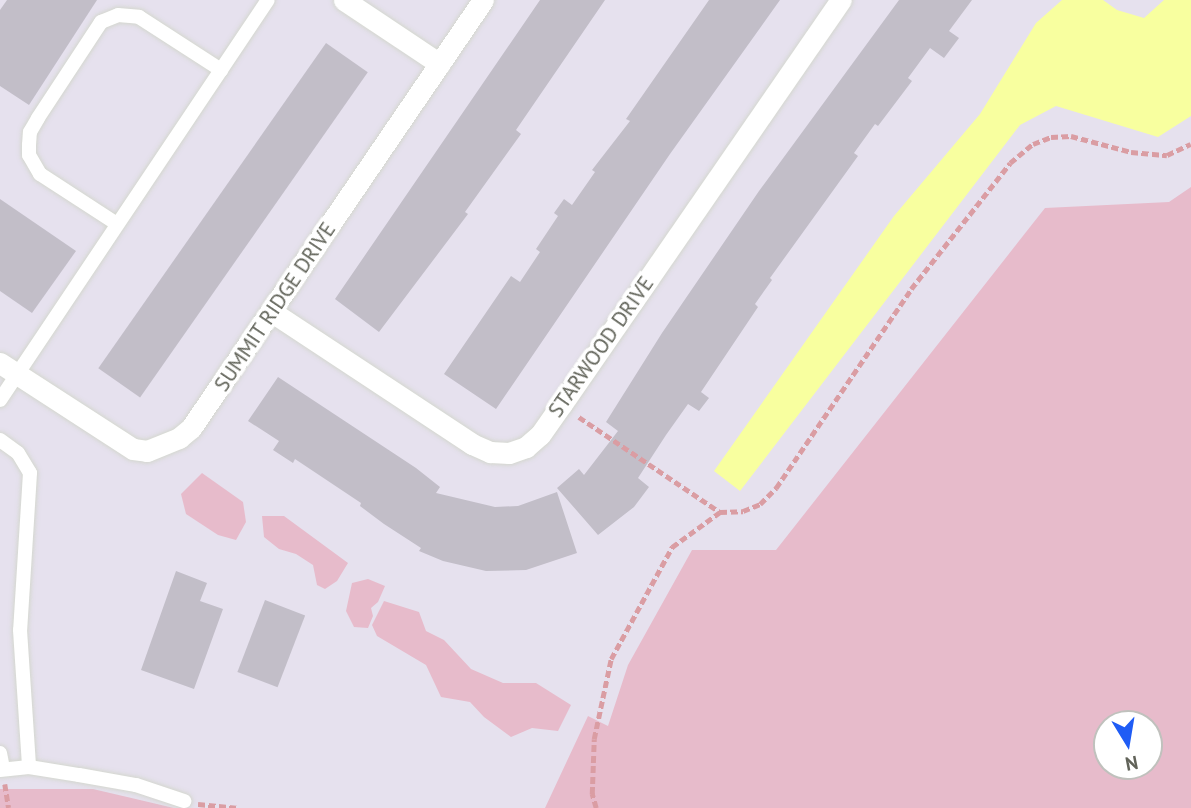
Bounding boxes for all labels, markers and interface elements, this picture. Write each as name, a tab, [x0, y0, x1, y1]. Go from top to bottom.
street label: SUMMIT RIDGE DRIVE	[209, 217, 341, 397]
street label: STARWOOD DRIVE	[543, 272, 659, 422]
north arrow	[1093, 710, 1163, 780]
text: N	[1123, 751, 1140, 777]

